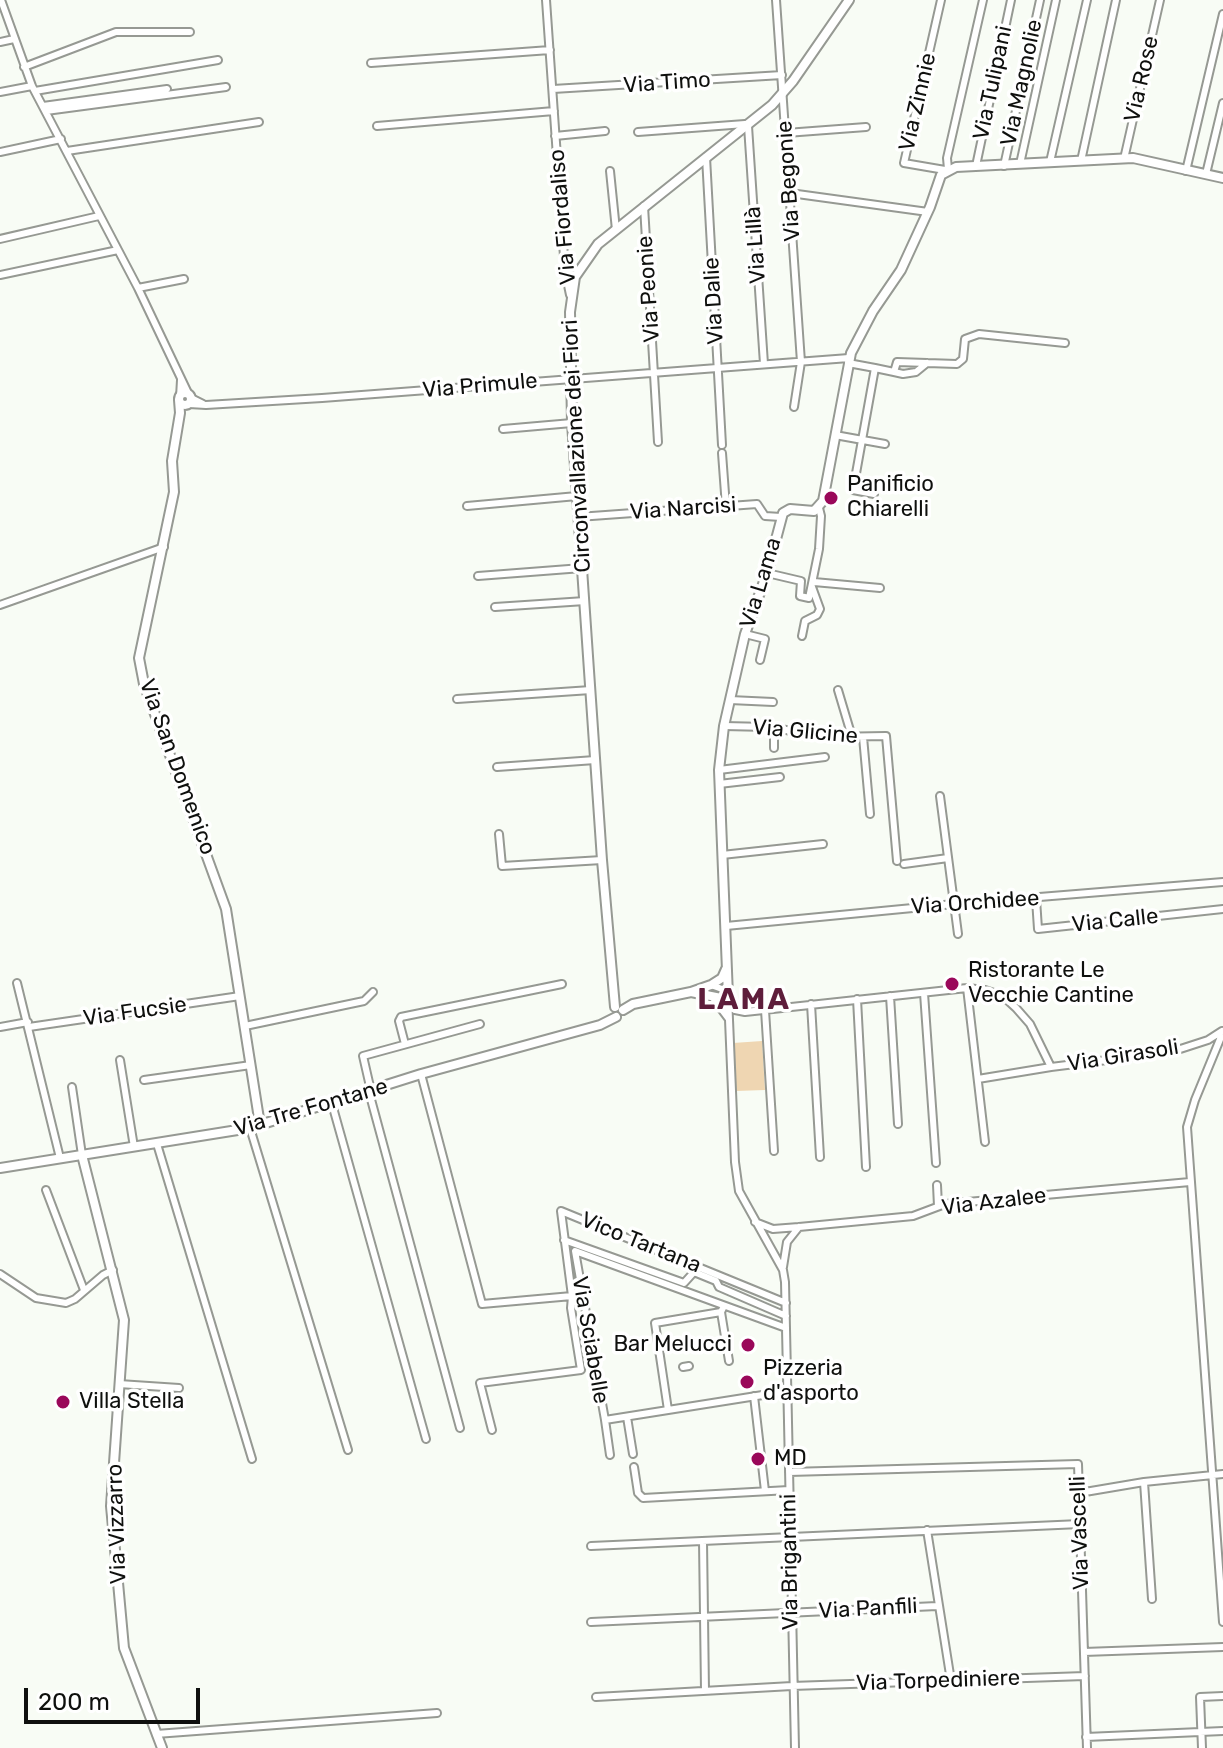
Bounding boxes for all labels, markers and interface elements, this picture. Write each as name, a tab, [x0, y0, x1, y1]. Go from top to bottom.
street label: Via Magnolie	[996, 17, 1048, 149]
street label: Via Tulipani	[968, 24, 1018, 142]
street label: Via Rose	[1119, 33, 1165, 125]
street label: Via Zinnie	[894, 50, 942, 154]
street label: Via Timo	[622, 67, 712, 99]
street label: Via Begonie	[772, 120, 806, 242]
street label: Via Fiordaliso	[544, 148, 582, 286]
street label: Via Lillà	[740, 205, 772, 285]
street label: Via Peonie	[632, 235, 666, 343]
street label: Via Dalie	[699, 257, 729, 345]
street label: Circonvallazione dei Fiori	[557, 319, 597, 573]
street label: Via Primule	[421, 368, 539, 404]
place label: Panificio Chiarelli	[847, 472, 934, 524]
marker: Panificio Chiarelli	[822, 489, 840, 507]
street label: Via Narcisi	[629, 492, 737, 526]
street label: Via Lama	[735, 534, 787, 632]
street label: Via San Domenico	[133, 676, 221, 858]
street label: Via Glicine	[751, 714, 859, 750]
street label: Via Orchidee	[910, 885, 1040, 921]
street label: Via Calle	[1070, 903, 1160, 939]
place label: Ristorante Le Vecchie Cantine	[968, 958, 1134, 1010]
marker: Ristorante Le Vecchie Cantine	[943, 975, 961, 993]
district label: LAMA	[697, 982, 791, 1018]
street label: Via Fucsie	[82, 992, 188, 1032]
street label: Via Girasoli	[1065, 1034, 1181, 1078]
street label: Via Tre Fontane	[231, 1073, 391, 1143]
street label: Via Azalee	[940, 1182, 1048, 1222]
street label: Vico Tartana	[577, 1207, 705, 1279]
street label: Via Sciabelle	[566, 1274, 614, 1406]
place label: Bar Melucci	[613, 1332, 732, 1358]
marker: Bar Melucci	[739, 1336, 757, 1354]
place label: Pizzeria d'asporto	[763, 1356, 859, 1408]
marker: Pizzeria d'asporto	[738, 1373, 756, 1391]
place label: Villa Stella	[79, 1389, 184, 1415]
marker: Villa Stella	[54, 1393, 72, 1411]
place label: MD	[774, 1446, 807, 1472]
marker: MD	[749, 1450, 767, 1468]
street label: Via Vizzarro	[102, 1463, 132, 1585]
street label: Via Vascelli	[1065, 1475, 1095, 1591]
street label: Via Brigantini	[776, 1493, 804, 1631]
street label: Via Panfili	[818, 1593, 918, 1625]
street label: Via Torpediniere	[856, 1665, 1020, 1697]
scale bar	[28, 1672, 204, 1722]
text: 200 m	[38, 1688, 110, 1716]

